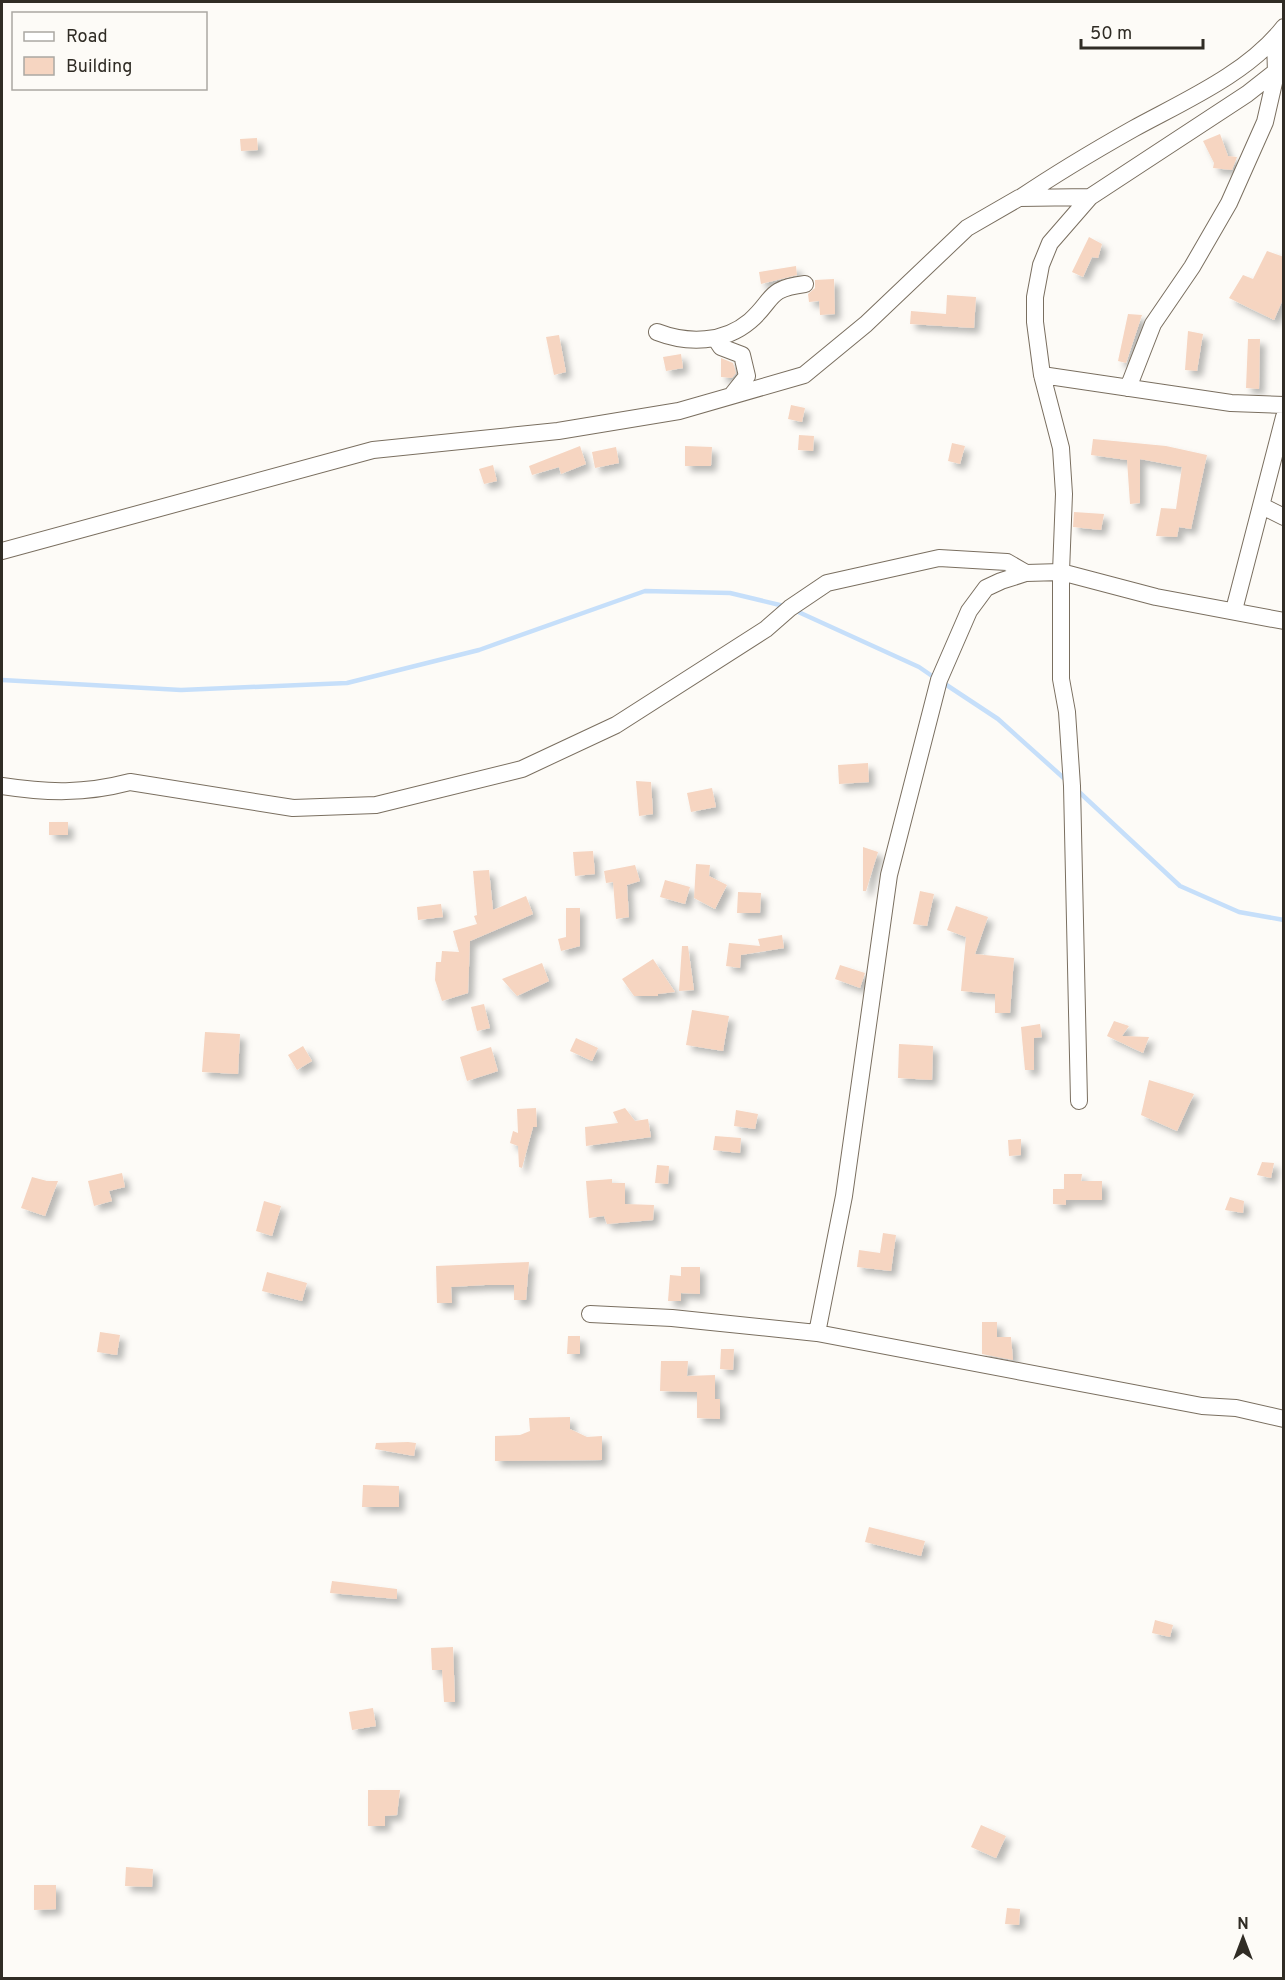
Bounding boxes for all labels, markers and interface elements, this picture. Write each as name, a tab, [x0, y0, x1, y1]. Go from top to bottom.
legend	[12, 12, 207, 90]
scale bar	[1081, 12, 1202, 50]
text: 50 m	[1090, 23, 1132, 46]
text: Road	[66, 26, 108, 49]
text: Building	[66, 56, 132, 79]
north arrow	[1213, 1908, 1273, 1968]
text: N	[1237, 1915, 1249, 1935]

